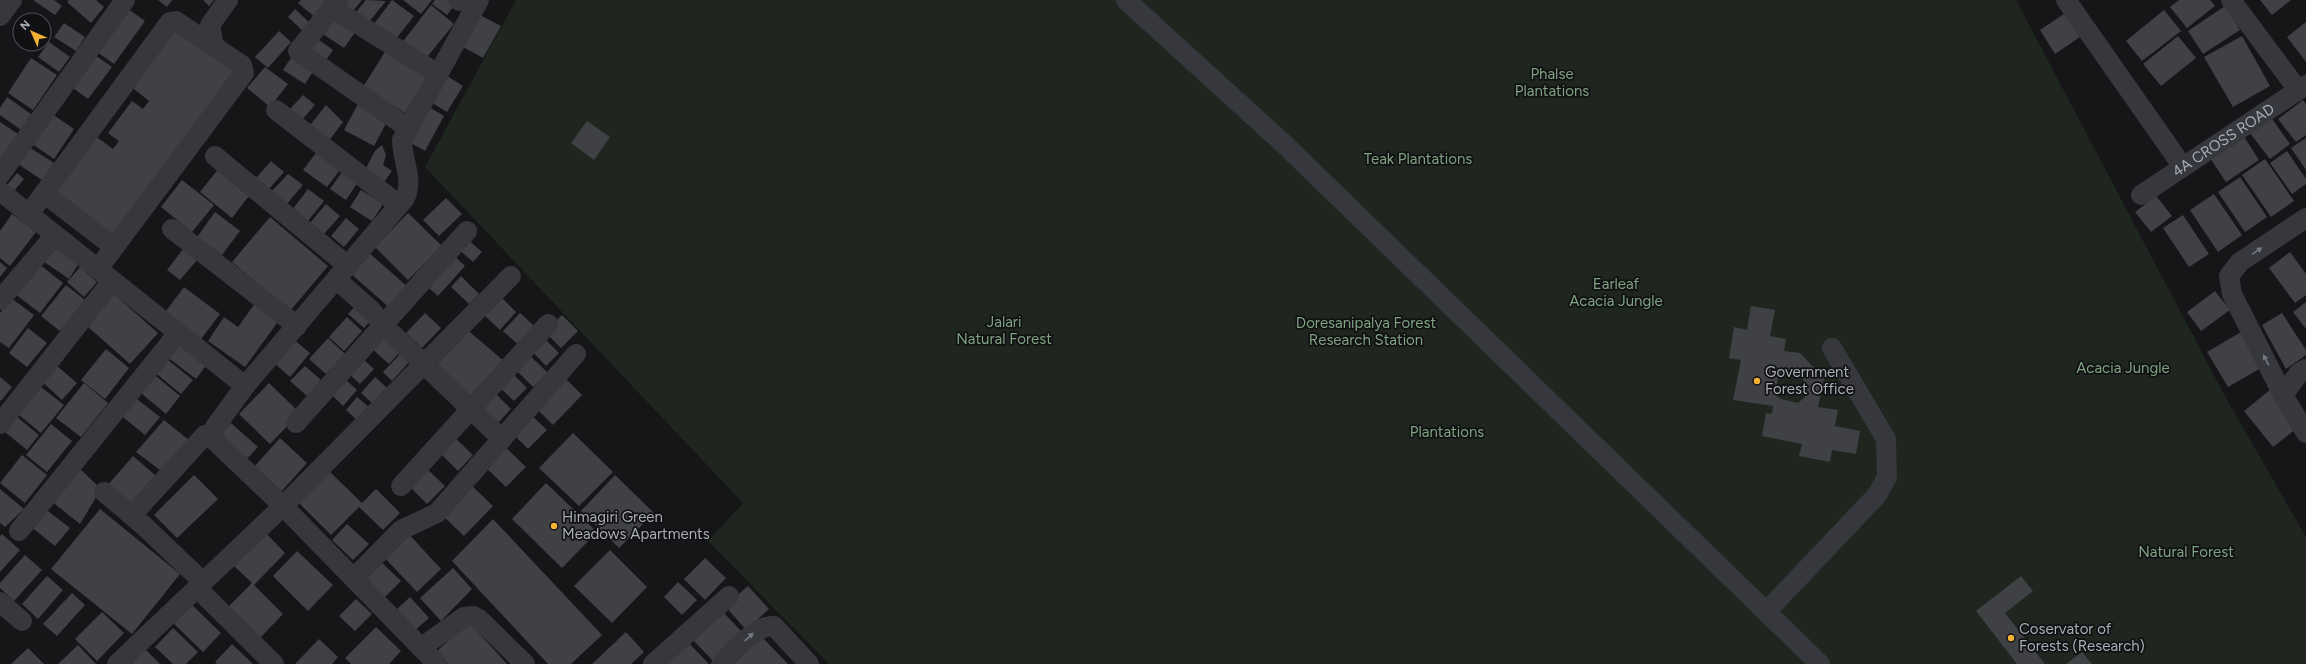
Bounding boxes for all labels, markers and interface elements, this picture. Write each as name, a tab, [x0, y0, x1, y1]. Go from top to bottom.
north arrow	[12, 12, 52, 52]
text: N	[18, 18, 33, 33]
park label: Phalse Plantations	[1515, 65, 1589, 100]
street label: 4A CROSS ROAD	[2169, 100, 2278, 181]
park label: Teak Plantations	[1364, 150, 1472, 168]
one-way arrow	[2251, 247, 2262, 255]
park label: Earleaf Acacia Jungle	[1569, 275, 1663, 310]
park label: Jalari Natural Forest	[956, 313, 1052, 348]
park label: Doresanipalya Forest Research Station	[1296, 314, 1436, 349]
one-way arrow	[2262, 354, 2269, 366]
park label: Acacia Jungle	[2076, 359, 2170, 377]
place label: Government Forest Office	[1765, 363, 1854, 398]
marker: Government Forest Office	[1752, 376, 1762, 386]
park label: Plantations	[1410, 423, 1484, 441]
place label: Himagiri Green Meadows Apartments	[562, 508, 710, 543]
marker: Himagiri Green Meadows Apartments	[549, 521, 559, 531]
park label: Natural Forest	[2138, 543, 2234, 561]
place label: Coservator of Forests (Research)	[2019, 620, 2145, 655]
one-way arrow	[744, 633, 754, 642]
marker: Coservator of Forests (Research)	[2006, 633, 2016, 643]

